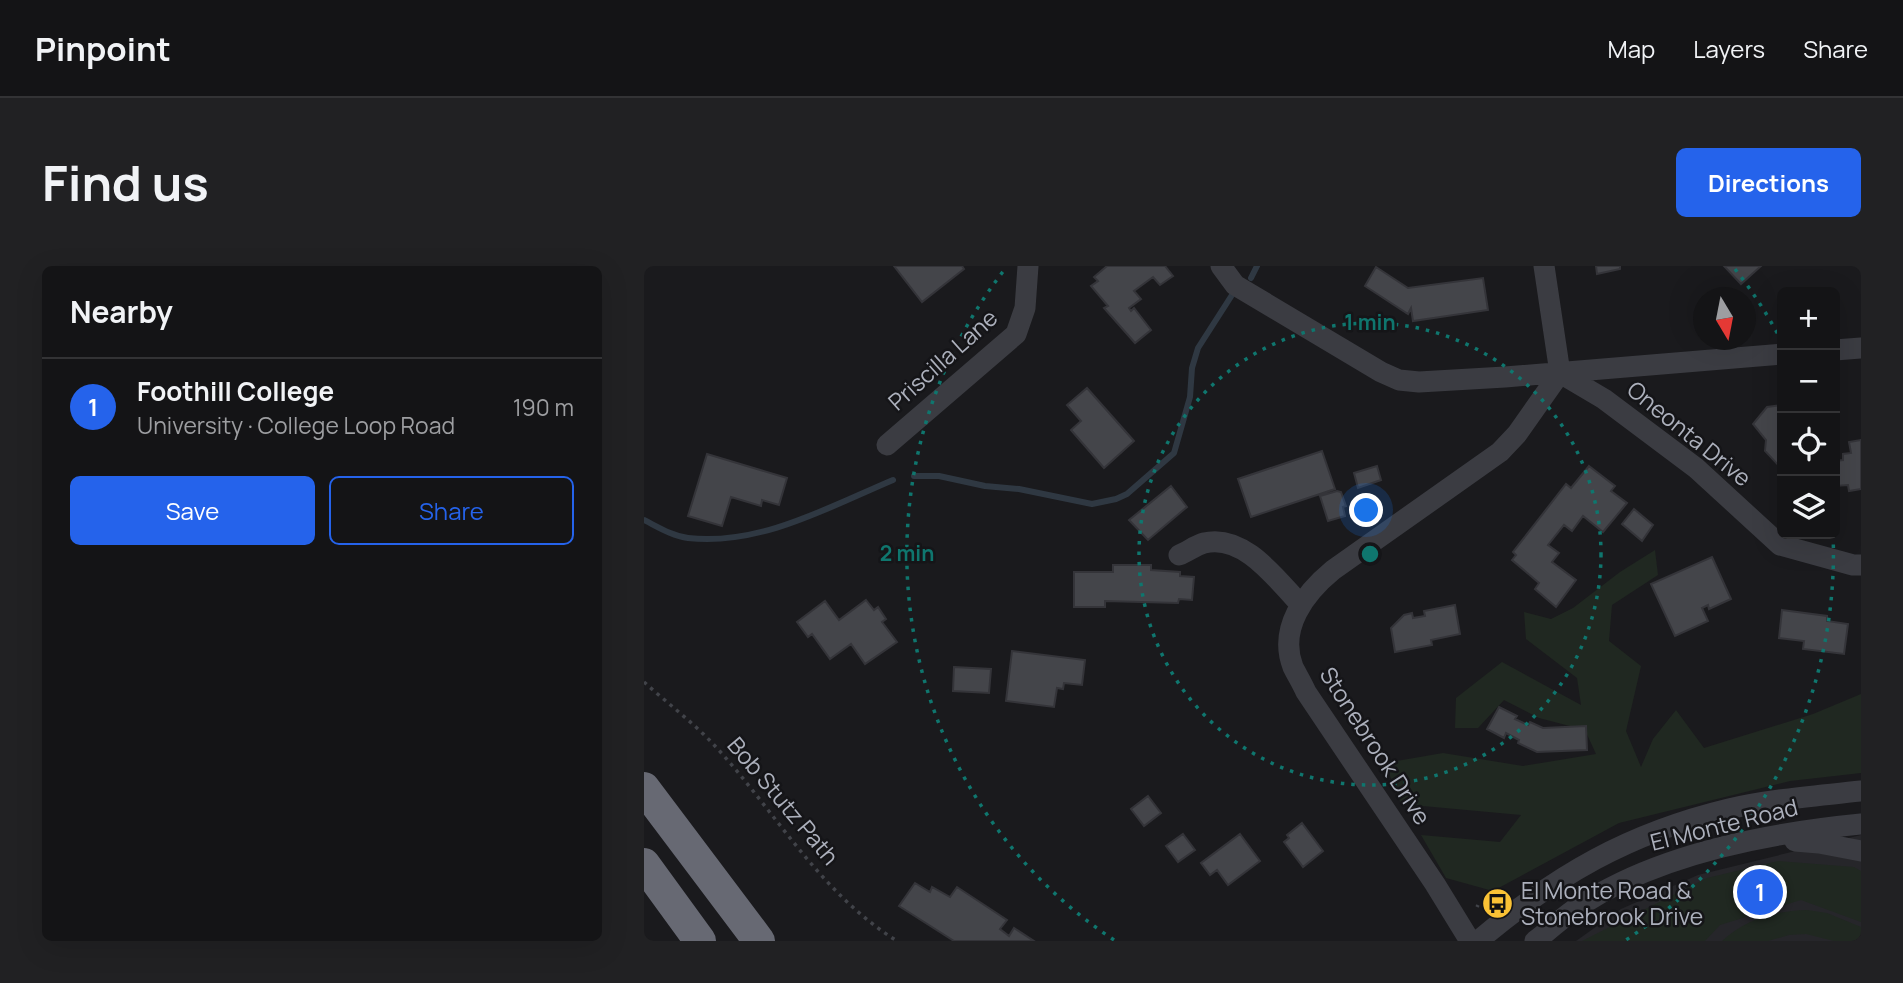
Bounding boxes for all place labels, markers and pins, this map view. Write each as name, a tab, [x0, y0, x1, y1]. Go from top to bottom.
centre of rings	[1358, 542, 1382, 566]
pin: 1	[1737, 866, 1783, 918]
place label: El Monte Road & Stonebrook Drive	[1521, 874, 1703, 932]
bus stop icon: El Monte Road & Stonebrook Drive	[1481, 887, 1515, 921]

